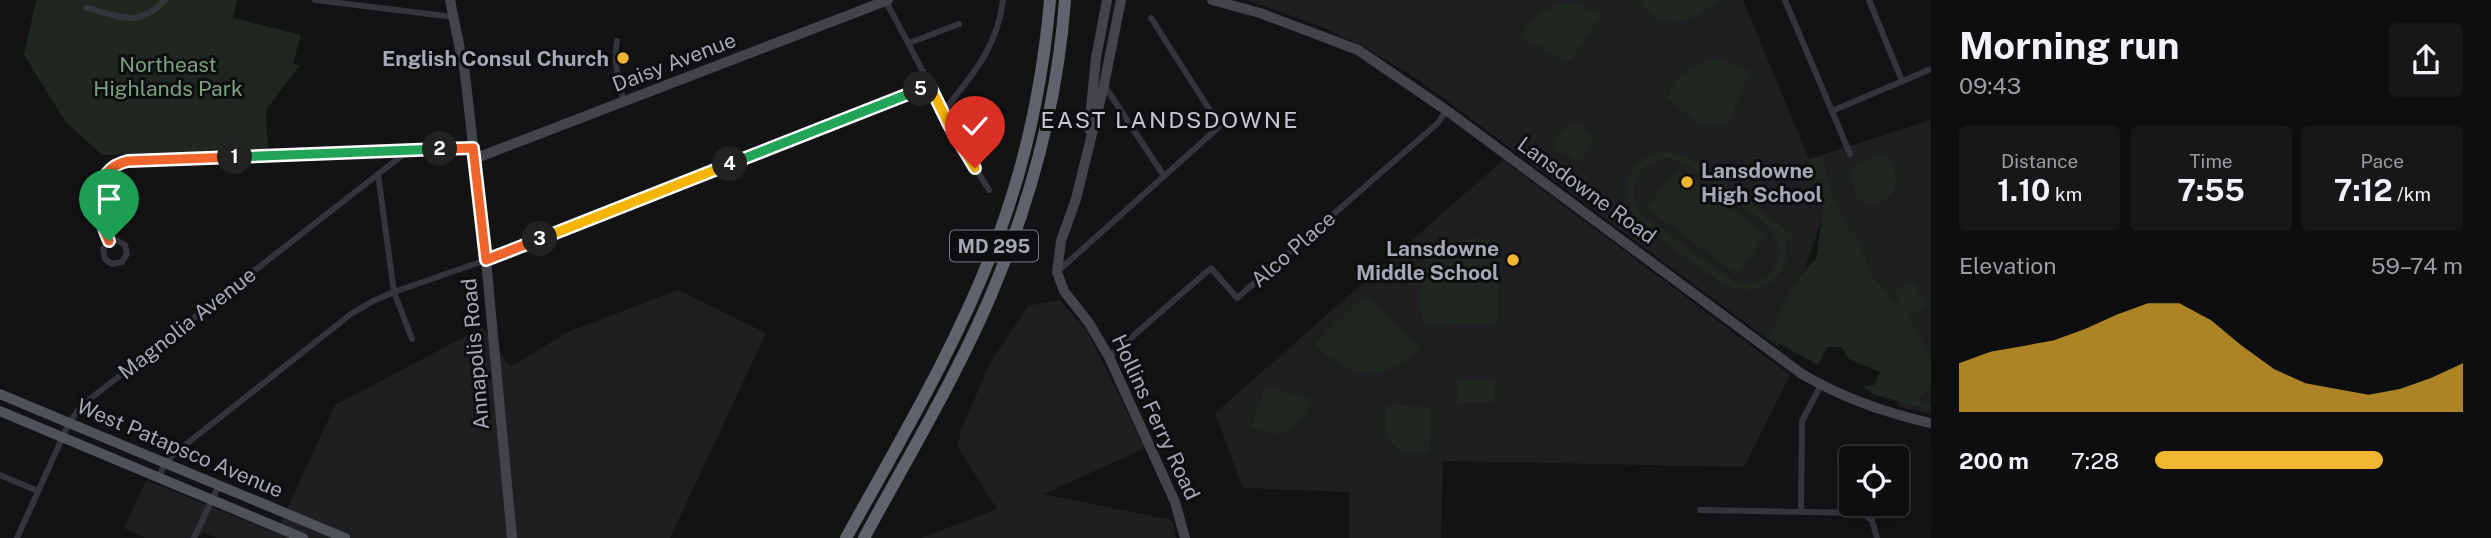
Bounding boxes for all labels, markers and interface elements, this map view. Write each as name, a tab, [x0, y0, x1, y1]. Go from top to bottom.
text: Morning run	[1959, 23, 2180, 68]
button: share	[2389, 23, 2463, 97]
street label: Daisy Avenue	[609, 27, 739, 97]
place label: English Consul Church	[382, 46, 609, 71]
marker: English Consul Church	[615, 50, 631, 66]
park label: Northeast Highlands Park	[93, 52, 243, 101]
pin: 5	[904, 72, 939, 106]
text: 09:43	[1959, 72, 2021, 99]
text: 5	[914, 77, 927, 99]
pin	[945, 96, 1005, 168]
district label: EAST LANDSDOWNE	[1041, 106, 1299, 133]
icon: check	[956, 107, 994, 145]
street label: Lansdowne Road	[1513, 131, 1661, 249]
pin: 2	[422, 132, 458, 166]
text: 2	[433, 137, 446, 159]
pin: 1	[218, 140, 252, 174]
text: 1	[230, 145, 239, 167]
pin: 4	[712, 146, 748, 182]
text: Distance	[2001, 150, 2078, 172]
text: Time	[2189, 150, 2233, 172]
text: Pace	[2361, 150, 2404, 172]
text: 4	[723, 152, 736, 174]
place label: Lansdowne High School	[1701, 158, 1823, 207]
pin	[79, 169, 139, 241]
text: 1.10	[1997, 172, 2050, 208]
text: 7:55	[2177, 172, 2245, 208]
text: 7:12	[2334, 172, 2393, 208]
marker: Lansdowne High School	[1679, 174, 1695, 190]
icon: arrive	[90, 180, 128, 218]
text: km	[2050, 183, 2082, 205]
text: /km	[2393, 183, 2431, 205]
street label: Alco Place	[1246, 206, 1340, 292]
pin: 3	[522, 222, 558, 256]
text: 3	[533, 227, 546, 249]
road number: MD 295	[950, 230, 1038, 262]
place label: Lansdowne Middle School	[1356, 236, 1499, 285]
marker: Lansdowne Middle School	[1505, 252, 1521, 268]
text: Elevation	[1959, 252, 2057, 279]
text: 59–74 m	[2371, 252, 2463, 279]
street label: Magnolia Avenue	[113, 262, 261, 384]
street label: Annapolis Road	[456, 277, 494, 431]
street label: Hollins Ferry Road	[1107, 330, 1205, 504]
street label: West Patapsco Avenue	[73, 393, 287, 503]
map controls	[1839, 446, 1909, 516]
button: locate	[1839, 446, 1909, 516]
text: 200 m	[1959, 447, 2029, 474]
text: 7:28	[2071, 447, 2119, 474]

